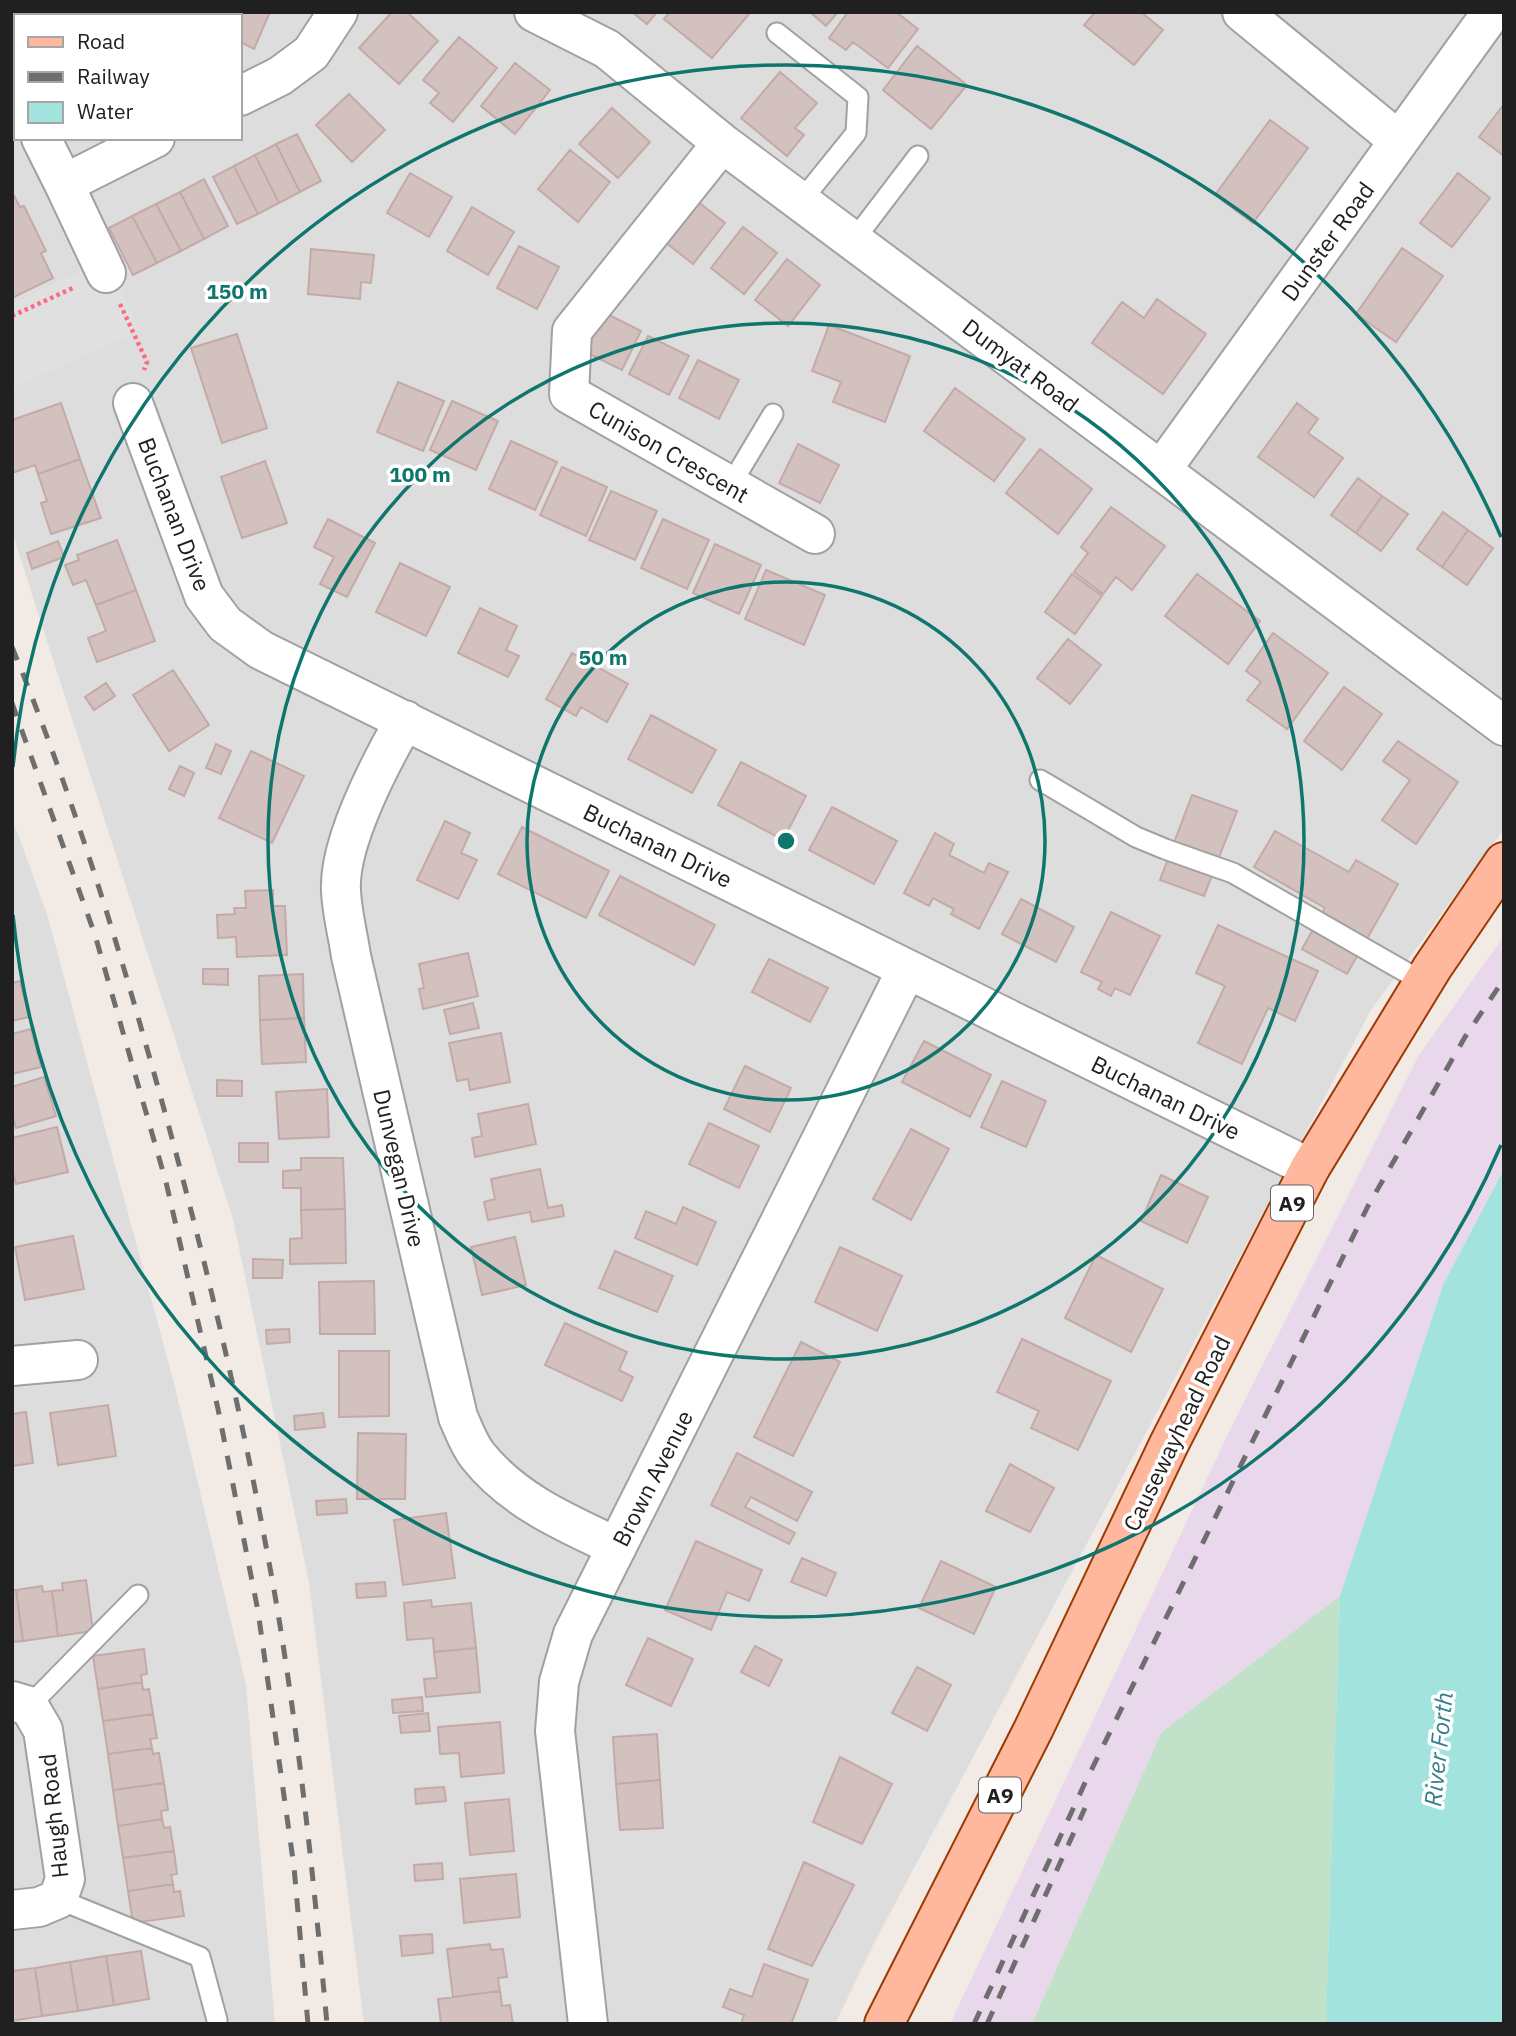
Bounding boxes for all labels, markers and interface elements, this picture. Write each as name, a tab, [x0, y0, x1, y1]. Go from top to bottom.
legend	[14, 14, 242, 140]
text: Road	[77, 27, 125, 55]
text: Railway	[77, 62, 150, 90]
text: Water	[77, 97, 134, 125]
street label: Dunster Road	[1274, 176, 1380, 306]
text: 150 m	[206, 277, 268, 305]
street label: Dumyat Road	[957, 311, 1085, 419]
street label: Cunison Crescent	[583, 393, 755, 509]
street label: Buchanan Drive	[132, 433, 218, 595]
text: 100 m	[389, 460, 451, 488]
text: 50 m	[579, 643, 627, 671]
street label: Buchanan Drive	[579, 796, 737, 894]
centre of rings	[774, 829, 798, 853]
street label: Buchanan Drive	[1087, 1048, 1245, 1146]
street label: Dunvegan Drive	[367, 1086, 433, 1250]
road number: A9	[1271, 1186, 1313, 1220]
street label: Causewayhead Road	[1116, 1330, 1236, 1536]
street label: Brown Avenue	[605, 1405, 699, 1551]
water label: River Forth	[1416, 1690, 1460, 1808]
street label: Haugh Road	[32, 1752, 74, 1880]
road number: A9	[979, 1778, 1021, 1812]

